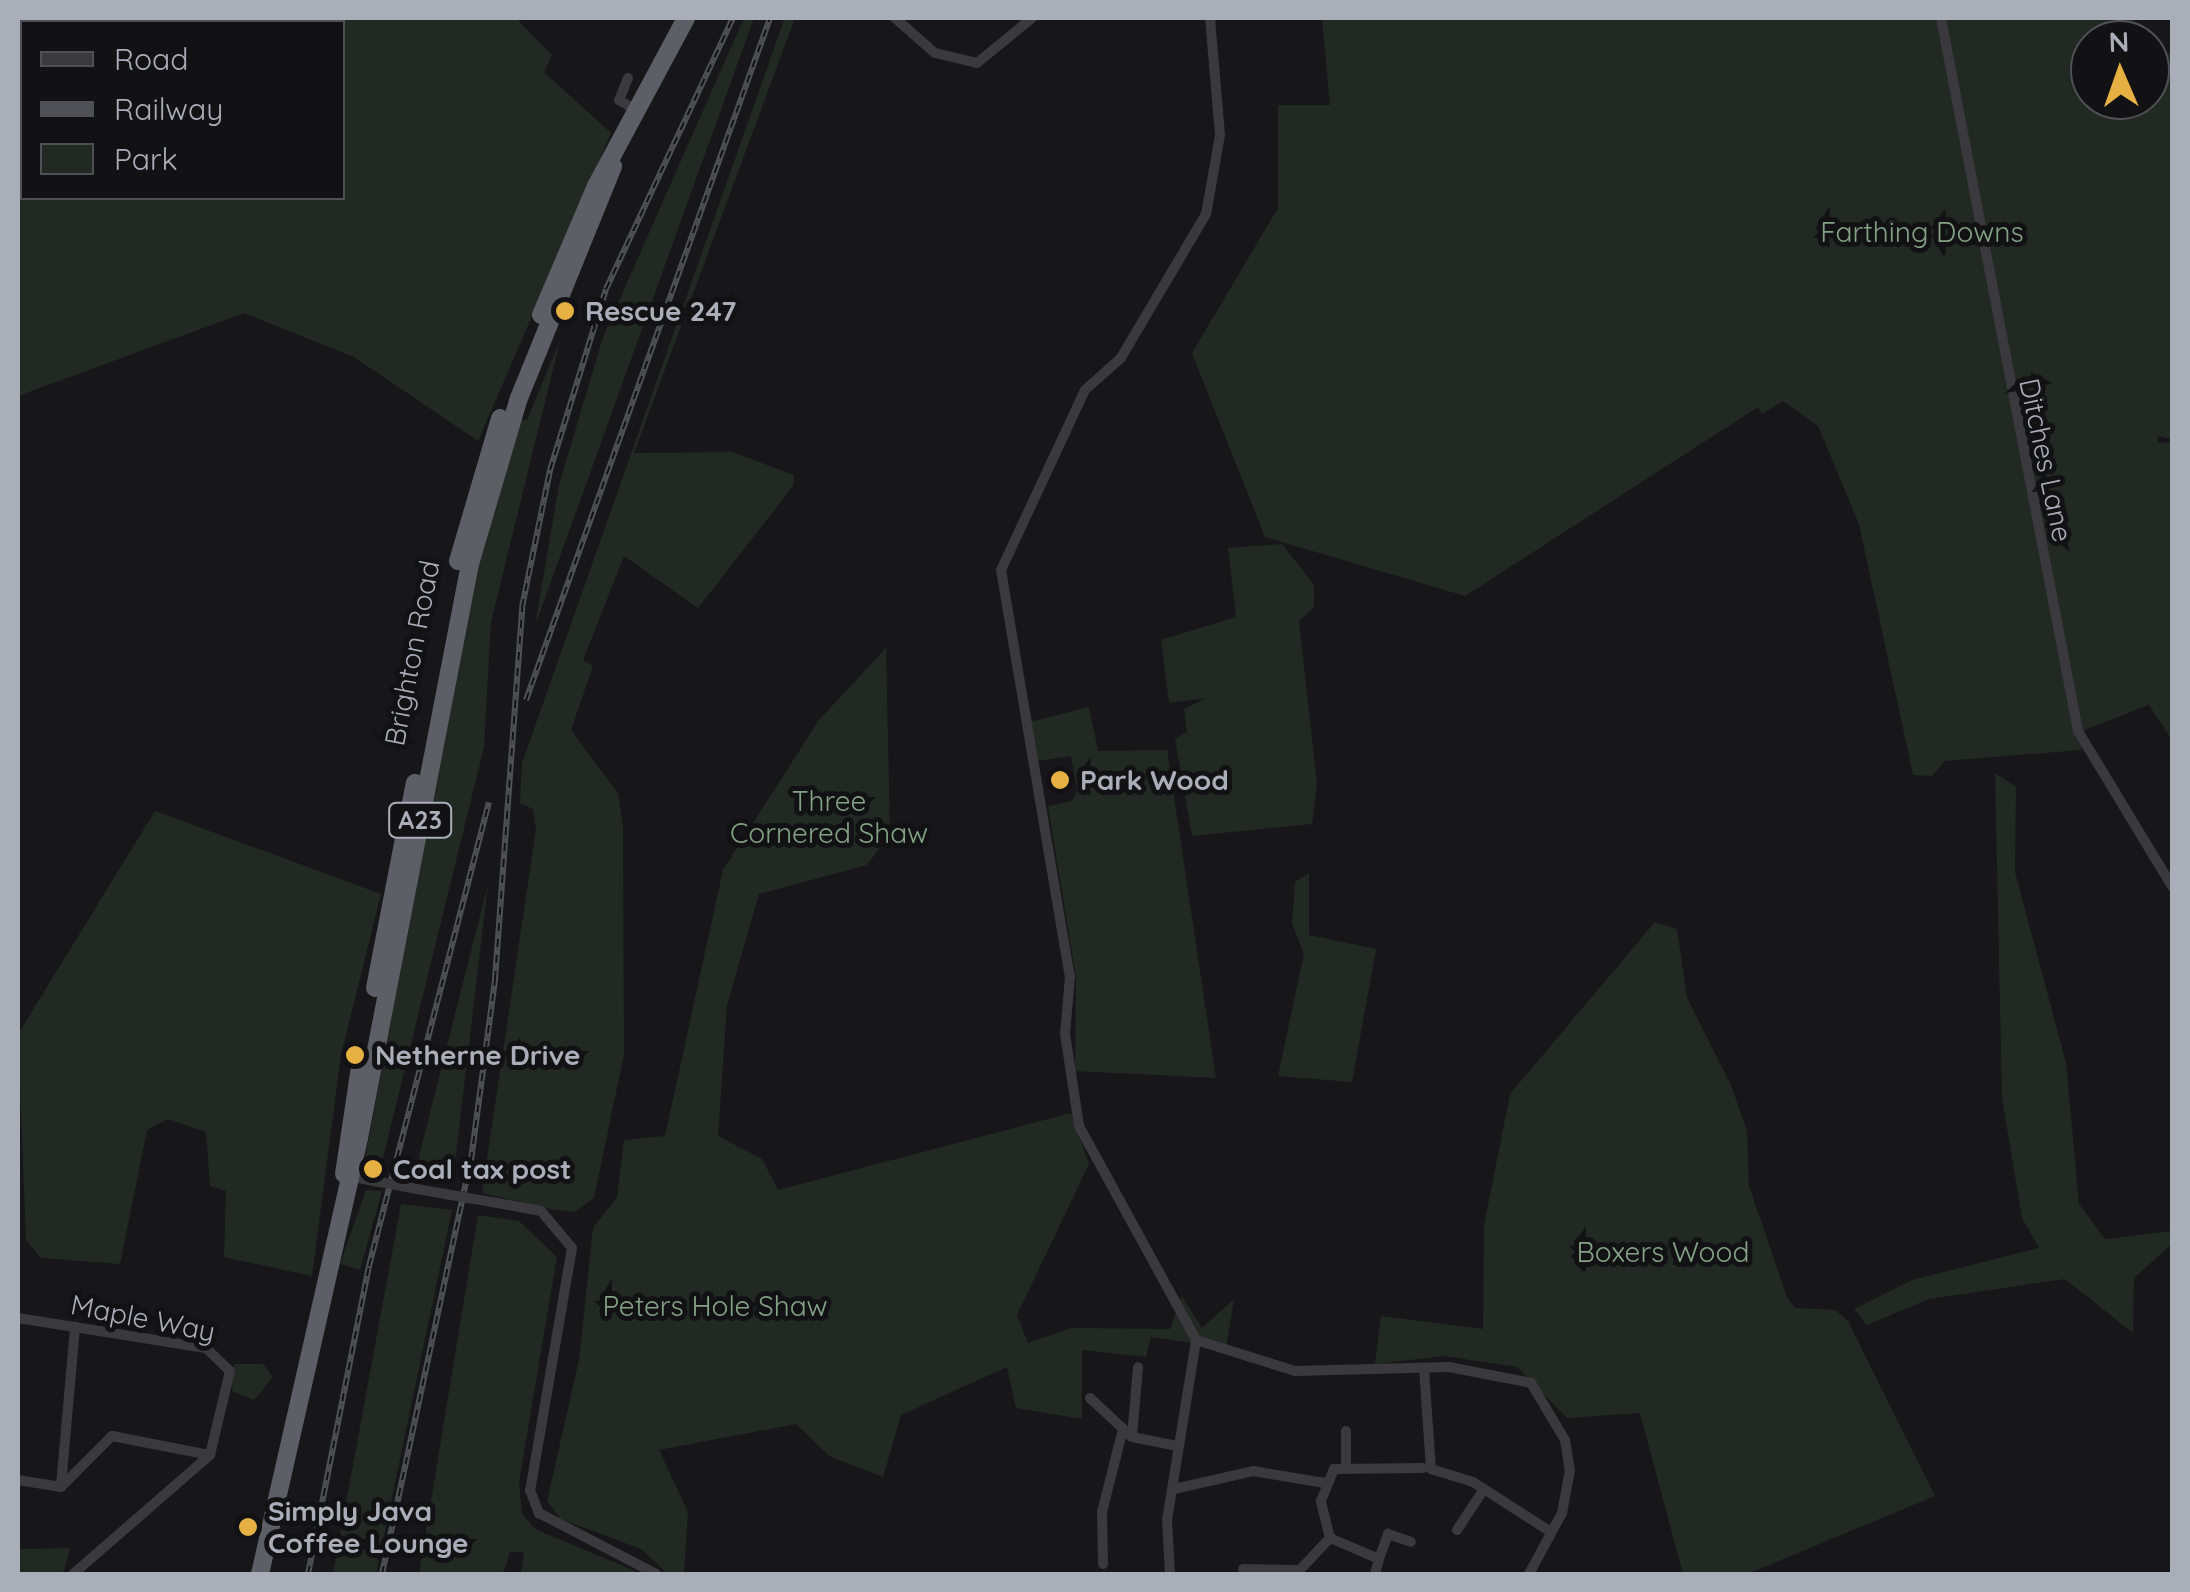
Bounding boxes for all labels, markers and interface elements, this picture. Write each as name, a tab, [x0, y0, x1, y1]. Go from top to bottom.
legend	[20, 20, 345, 200]
north arrow	[2070, 20, 2170, 120]
text: N	[2108, 24, 2130, 59]
text: Road	[114, 40, 188, 78]
text: Railway	[114, 90, 223, 128]
text: Park	[114, 140, 178, 178]
park label: Farthing Downs	[1820, 215, 2024, 249]
place label: Rescue 247	[585, 294, 736, 328]
marker: Rescue 247	[554, 300, 576, 322]
street label: Ditches Lane	[2012, 375, 2080, 545]
street label: Brighton Road	[378, 558, 446, 748]
place label: Park Wood	[1080, 763, 1229, 797]
marker: Park Wood	[1049, 769, 1071, 791]
park label: Three Cornered Shaw	[730, 784, 928, 850]
road number: A23	[388, 800, 452, 840]
place label: Netherne Drive	[375, 1038, 581, 1072]
marker: Netherne Drive	[344, 1044, 366, 1066]
place label: Coal tax post	[393, 1152, 572, 1186]
marker: Coal tax post	[362, 1158, 384, 1180]
park label: Boxers Wood	[1577, 1235, 1749, 1269]
street label: Maple Way	[68, 1288, 218, 1348]
park label: Peters Hole Shaw	[602, 1289, 828, 1323]
place label: Simply Java Coffee Lounge	[268, 1494, 469, 1560]
marker: Simply Java Coffee Lounge	[237, 1516, 259, 1538]

